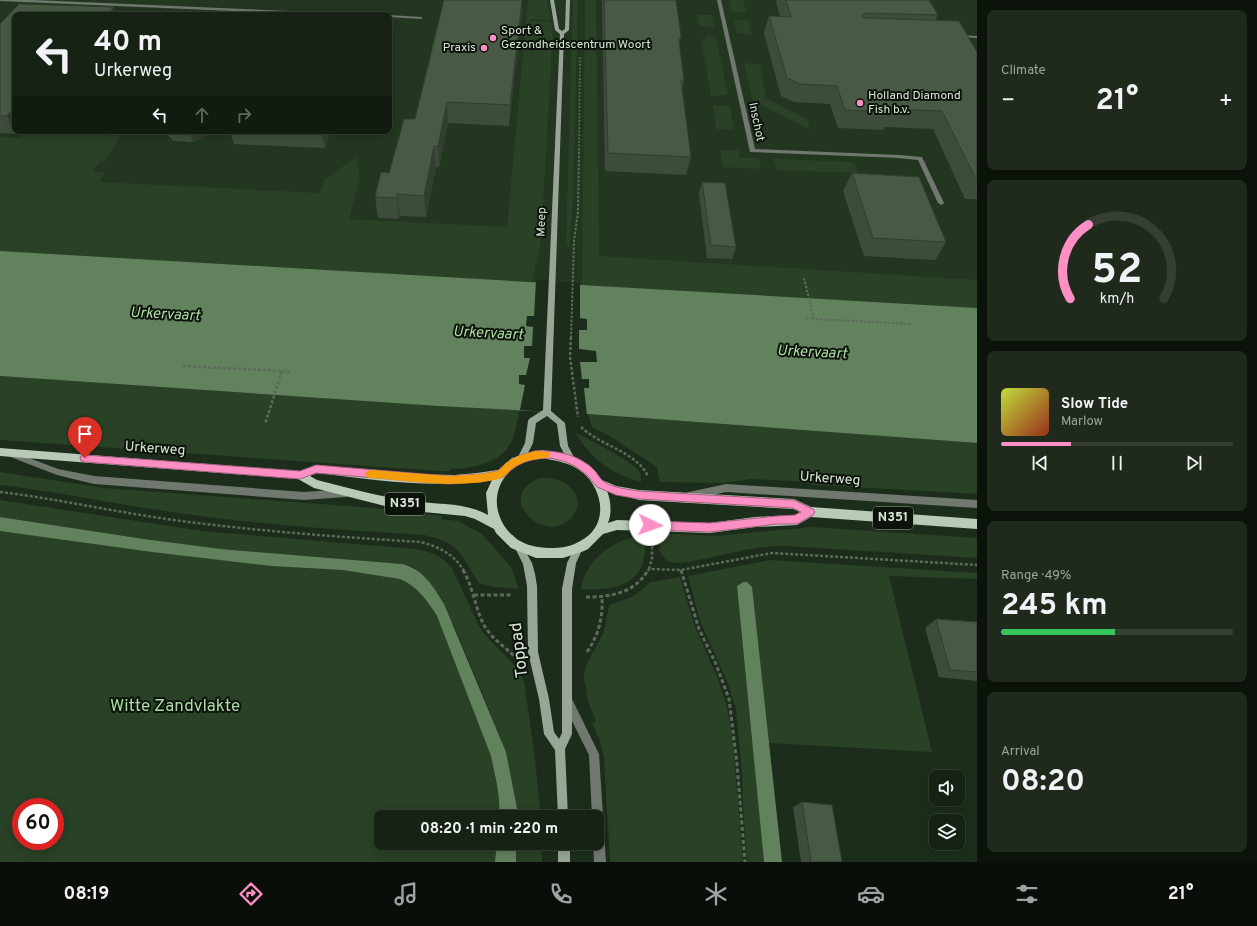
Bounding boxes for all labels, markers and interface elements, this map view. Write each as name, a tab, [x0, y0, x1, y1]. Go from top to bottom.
place label: Sport & Gezondheidscentrum Woort	[501, 23, 651, 53]
text: 40 m	[94, 25, 162, 61]
icon: left	[28, 28, 80, 80]
marker: Sport & Gezondheidscentrum Woort	[488, 33, 498, 43]
place label: Praxis	[443, 40, 476, 56]
marker: Praxis	[479, 43, 489, 53]
text: Urkerweg	[94, 60, 172, 83]
text: Climate	[1001, 63, 1046, 79]
text: 21°	[1096, 83, 1138, 120]
place label: Holland Diamond Fish b.v.	[868, 88, 961, 118]
text: −	[1001, 88, 1015, 115]
text: +	[1219, 88, 1233, 115]
marker: Holland Diamond Fish b.v.	[855, 98, 865, 108]
street label: Inschot	[744, 101, 768, 143]
icon: left	[149, 104, 171, 126]
icon: ahead	[191, 104, 213, 126]
icon: right	[233, 104, 255, 126]
street label: Meep	[533, 207, 551, 237]
text: 52	[1092, 244, 1142, 297]
text: km/h	[1100, 289, 1134, 307]
water label: Urkervaart	[129, 304, 201, 326]
water label: Urkervaart	[452, 323, 524, 345]
water label: Urkervaart	[776, 342, 848, 364]
text: Slow Tide	[1061, 395, 1128, 414]
text: Marlow	[1061, 414, 1103, 430]
pin	[68, 417, 102, 458]
icon: arrive	[74, 423, 96, 445]
street label: Urkerweg	[124, 438, 186, 460]
icon: previous	[1029, 452, 1051, 474]
icon: pause	[1106, 452, 1128, 474]
icon: next	[1183, 452, 1205, 474]
street label: Urkerweg	[799, 468, 861, 490]
road number: N351	[385, 493, 425, 515]
position arrow	[629, 504, 671, 546]
road number: N351	[873, 507, 913, 529]
text: Range · 49%	[1001, 568, 1071, 584]
text: 245 km	[1001, 588, 1108, 625]
street label: Toppad	[506, 621, 534, 679]
park label: Witte Zandvlakte	[110, 696, 240, 718]
text: Arrival	[1001, 744, 1040, 760]
text: 08:20	[1001, 764, 1085, 801]
map controls	[929, 770, 965, 850]
button: sound	[929, 770, 965, 806]
speed limit sign: 60	[12, 798, 64, 850]
button: layers	[929, 814, 965, 850]
text: 08:20 · 1 min · 220 m	[420, 820, 558, 839]
icon: directions	[237, 880, 265, 908]
icon: music	[392, 880, 420, 908]
icon: phone	[547, 880, 575, 908]
icon: climate	[702, 880, 730, 908]
icon: car	[857, 880, 885, 908]
icon: filters	[1013, 880, 1041, 908]
text: 08:19	[64, 883, 109, 906]
text: 21°	[1168, 883, 1193, 906]

